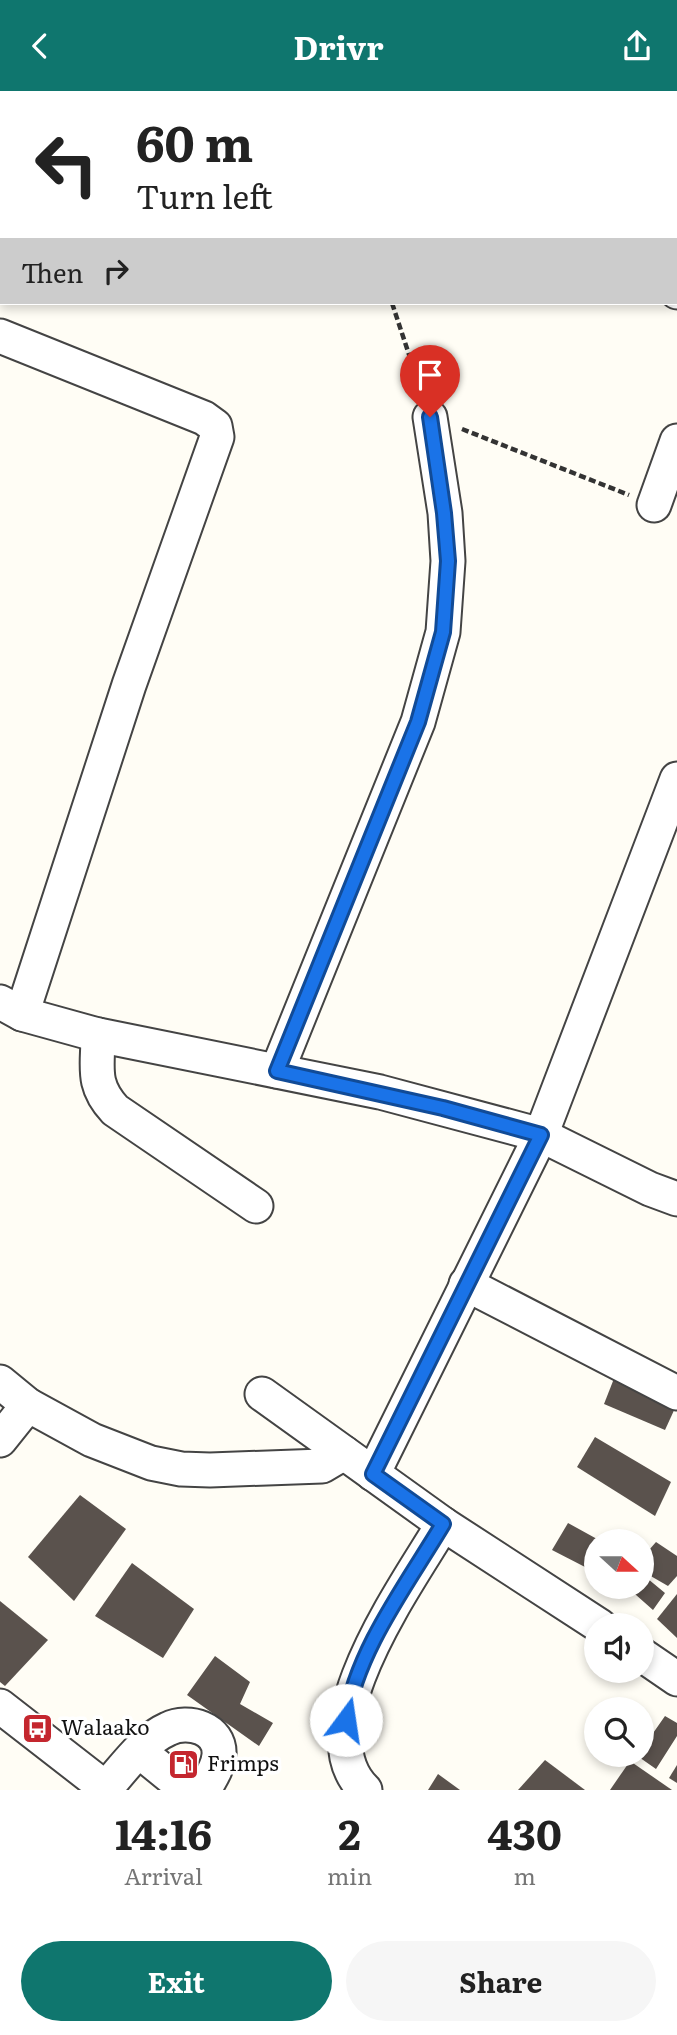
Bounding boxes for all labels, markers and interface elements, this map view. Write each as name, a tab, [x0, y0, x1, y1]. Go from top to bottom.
text: Drivr	[293, 22, 384, 70]
icon: back	[21, 27, 59, 65]
icon: share	[618, 27, 656, 65]
text: 60 m	[136, 104, 253, 177]
icon: left	[21, 119, 112, 210]
text: Turn left	[136, 171, 273, 219]
text: Then	[21, 252, 83, 291]
icon: right	[97, 252, 135, 290]
pin	[400, 345, 460, 417]
icon: arrive	[411, 356, 449, 394]
north arrow	[584, 1529, 654, 1599]
map controls	[584, 1529, 654, 1767]
button: sound	[584, 1613, 654, 1683]
position arrow	[309, 1683, 383, 1757]
button: search	[584, 1697, 654, 1767]
place label: Walaako	[61, 1710, 150, 1741]
bus stop icon: Walaako	[21, 1711, 55, 1745]
place label: Frimps	[207, 1746, 279, 1777]
fuel station icon: Frimps	[167, 1747, 201, 1781]
text: 14:16	[115, 1801, 212, 1863]
text: 2	[338, 1801, 361, 1863]
text: 430	[487, 1801, 562, 1863]
text: Arrival	[124, 1858, 203, 1892]
text: min	[327, 1858, 372, 1892]
text: m	[513, 1858, 536, 1892]
button: Exit	[21, 1941, 332, 2021]
button: Share	[346, 1941, 656, 2021]

